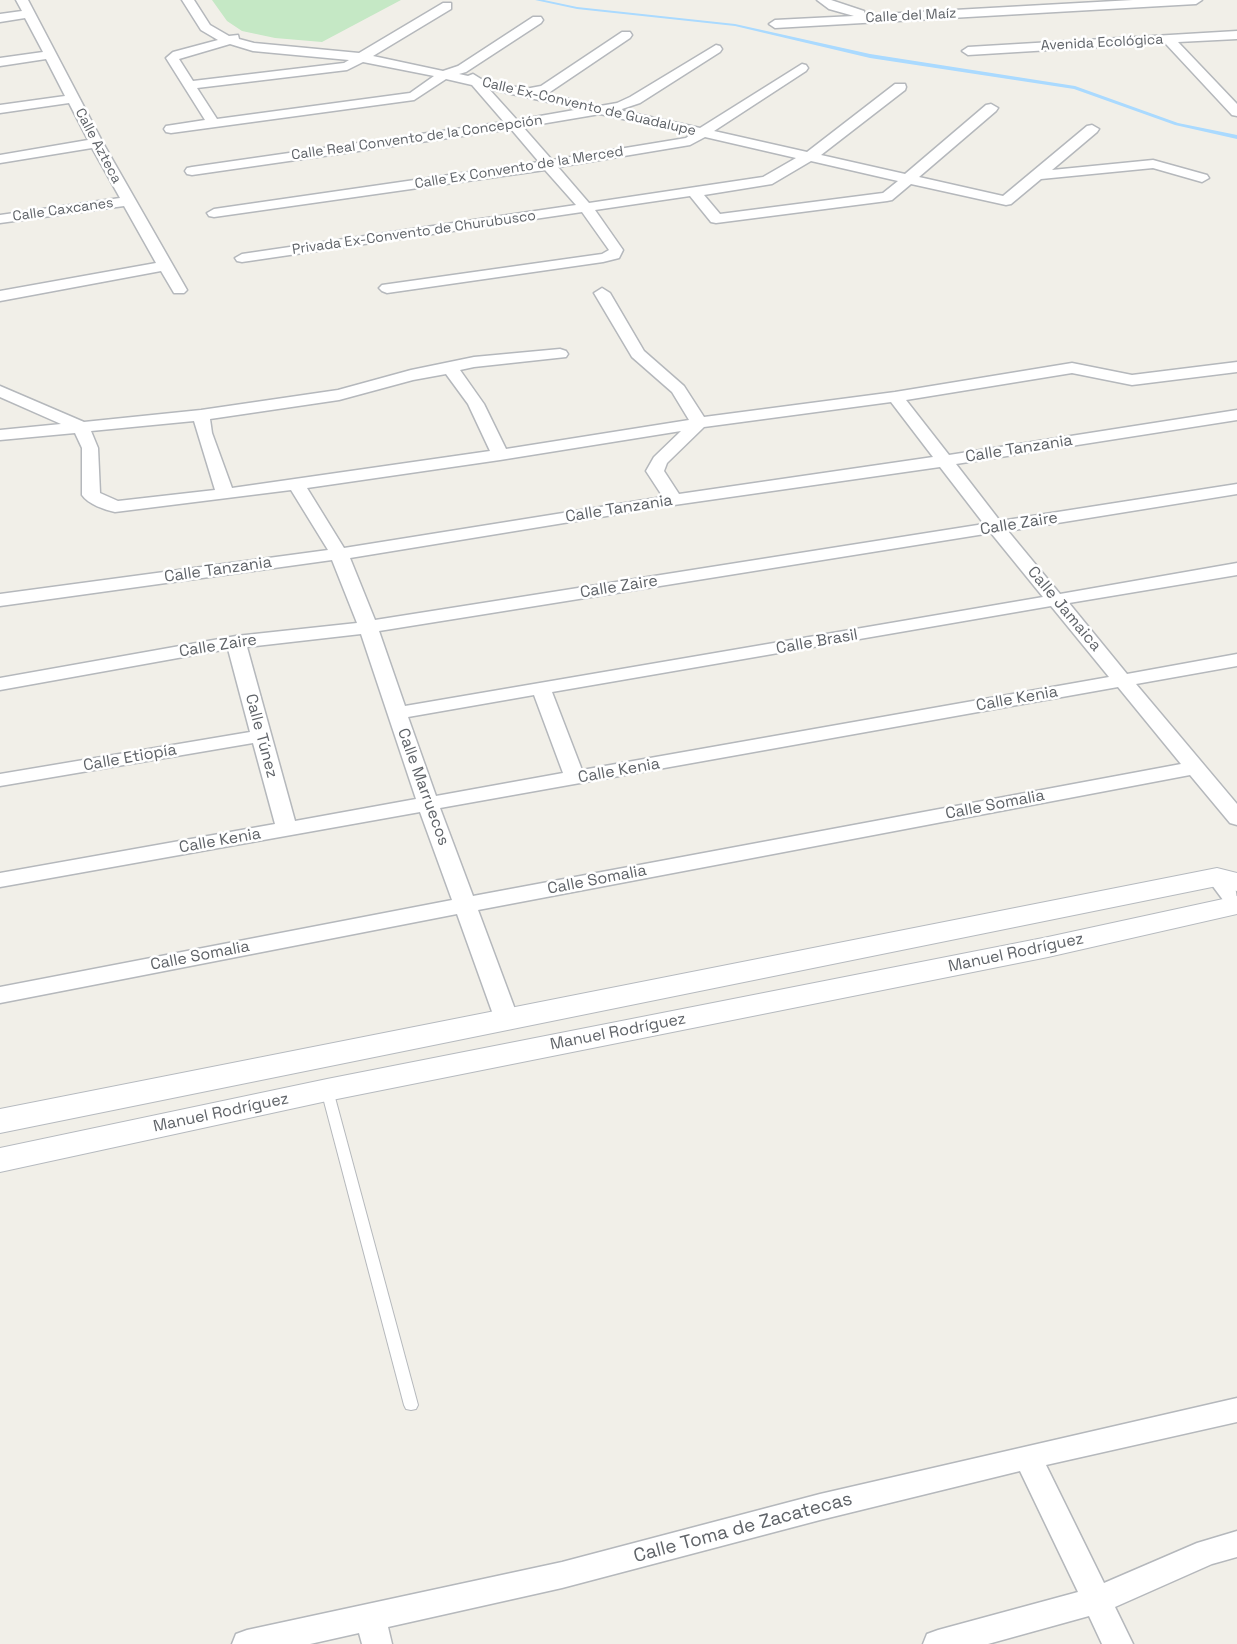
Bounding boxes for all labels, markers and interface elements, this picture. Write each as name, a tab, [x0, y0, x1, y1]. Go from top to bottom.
street label: Calle del Maíz	[865, 5, 957, 27]
street label: Avenida Ecológica	[1040, 31, 1164, 55]
street label: Calle Ex-Convento de Guadalupe	[480, 74, 698, 140]
street label: Calle Azteca	[71, 106, 125, 186]
street label: Calle Real Convento de la Concepción	[290, 112, 544, 164]
street label: Calle Ex Convento de la Merced	[413, 143, 625, 193]
street label: Calle Caxcanes	[12, 195, 114, 225]
street label: Privada Ex-Convento de Churubusco	[291, 208, 537, 258]
street label: Calle Tanzania	[964, 431, 1074, 467]
street label: Calle Tanzania	[564, 491, 674, 527]
street label: Calle Zaire	[979, 508, 1059, 540]
street label: Calle Tanzania	[163, 553, 273, 587]
street label: Calle Jamaica	[1023, 563, 1105, 655]
street label: Calle Zaire	[579, 571, 659, 603]
street label: Calle Brasil	[775, 625, 859, 659]
street label: Calle Zaire	[178, 630, 258, 662]
street label: Calle Kenia	[975, 682, 1059, 716]
street label: Calle Túnez	[241, 692, 281, 780]
street label: Calle Marruecos	[393, 726, 453, 848]
street label: Calle Etiopía	[82, 740, 178, 776]
street label: Calle Kenia	[577, 754, 661, 788]
street label: Calle Somalia	[944, 786, 1046, 824]
street label: Calle Kenia	[178, 824, 262, 858]
street label: Calle Somalia	[546, 861, 648, 899]
street label: Manuel Rodríguez	[947, 929, 1085, 977]
street label: Calle Somalia	[149, 937, 251, 975]
street label: Manuel Rodríguez	[549, 1009, 687, 1055]
street label: Manuel Rodríguez	[152, 1089, 290, 1137]
street label: Calle Toma de Zacatecas	[631, 1488, 855, 1568]

